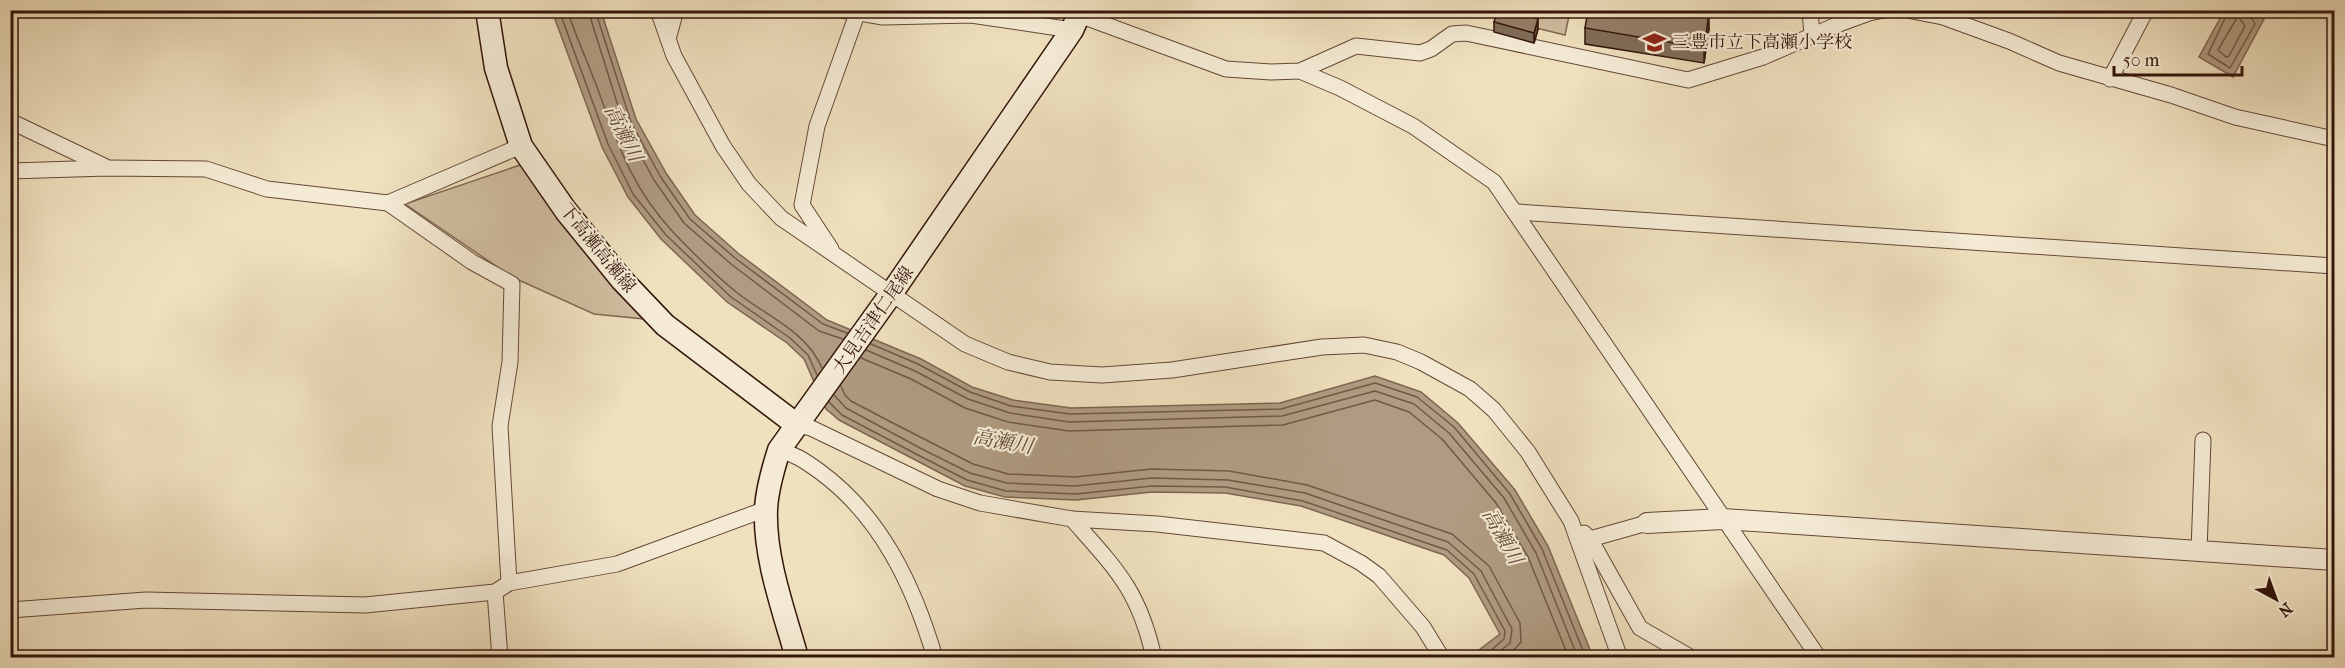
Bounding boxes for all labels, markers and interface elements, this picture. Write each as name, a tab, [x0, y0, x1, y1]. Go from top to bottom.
school or university icon: 三豊市立下高瀬小学校	[1641, 29, 1667, 55]
place label: 三豊市立下高瀬小学校	[1672, 32, 1852, 53]
scale bar	[2114, 39, 2242, 77]
text: 50 m	[2123, 50, 2160, 71]
water label: 高瀬川	[600, 101, 648, 167]
street label: 下高瀬高瀬線	[555, 200, 640, 297]
street label: 大見吉津仁尾線	[829, 263, 918, 378]
water label: 高瀬川	[971, 425, 1036, 458]
water label: 高瀬川	[1478, 504, 1528, 570]
north arrow	[2246, 569, 2306, 629]
text: N	[2274, 599, 2296, 622]

